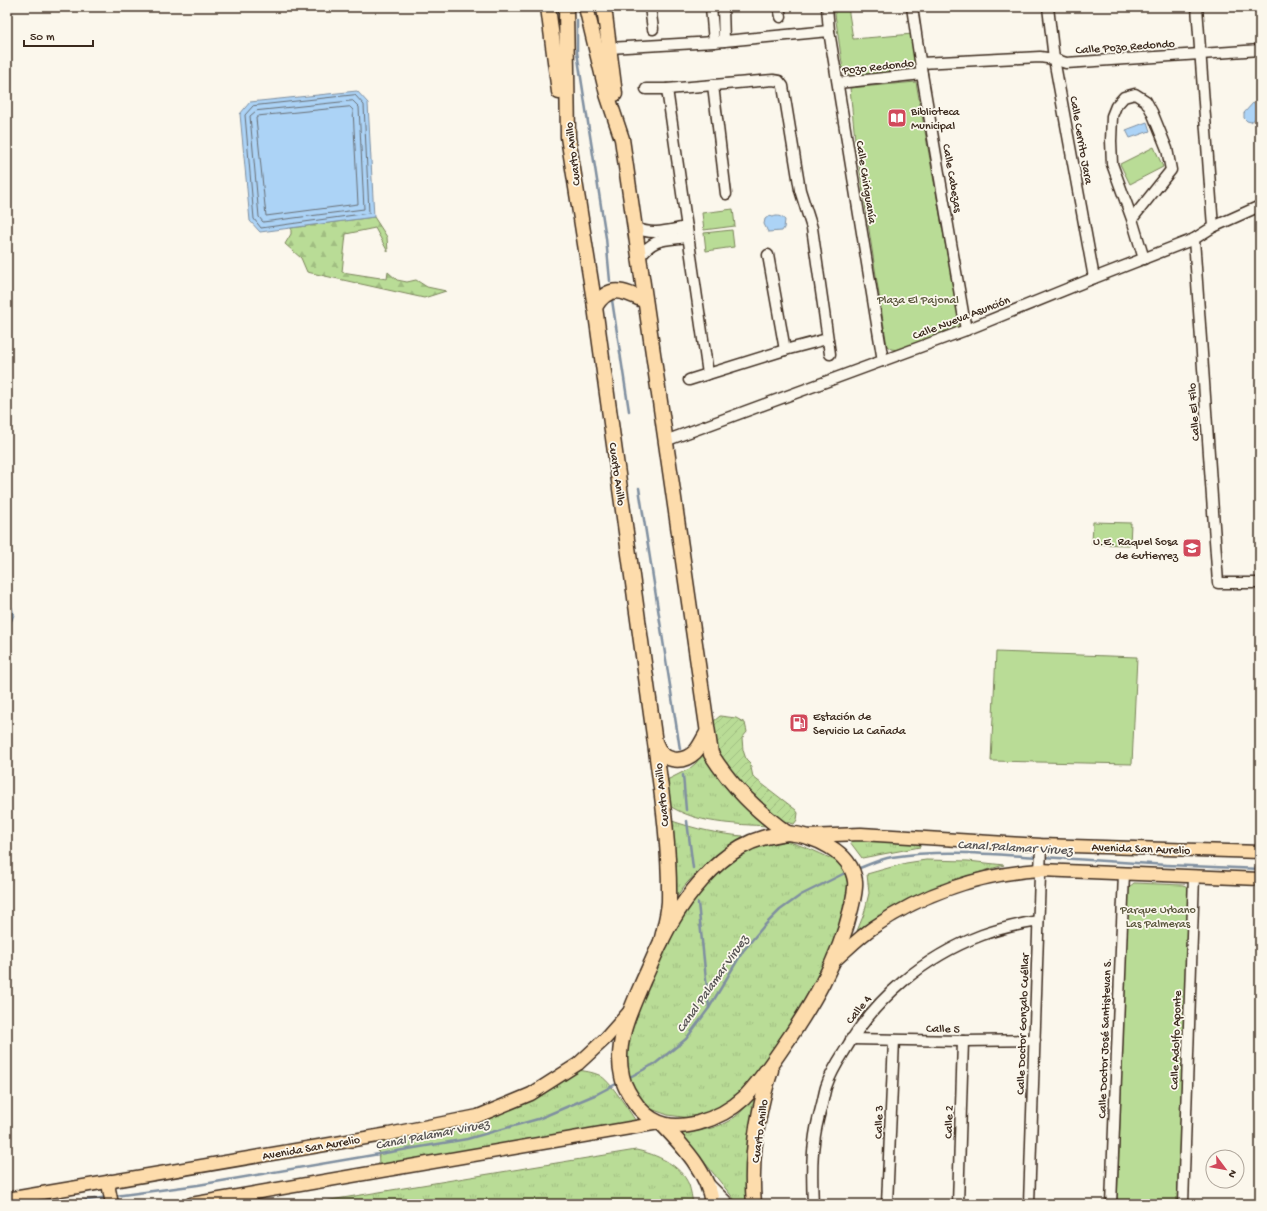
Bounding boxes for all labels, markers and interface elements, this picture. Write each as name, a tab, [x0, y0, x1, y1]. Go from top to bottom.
scale bar	[24, 22, 93, 48]
text: 50 m	[30, 31, 55, 45]
street label: Calle Pozo Redondo	[1075, 38, 1175, 58]
street label: Pozo Redondo	[841, 57, 915, 79]
street label: Calle Cerrito Jara	[1065, 95, 1095, 186]
place label: Biblioteca Municipal	[910, 106, 960, 134]
library icon: Biblioteca Municipal	[886, 107, 908, 129]
street label: Cuarto Anillo	[563, 121, 585, 186]
street label: Calle Chiriguanía	[852, 140, 879, 225]
street label: Calle Cabezas	[938, 143, 964, 214]
park label: Plaza El Pajonal	[876, 294, 959, 308]
street label: Calle Nueva Asunción	[911, 294, 1013, 344]
street label: Calle El Filo	[1186, 382, 1204, 441]
street label: Cuarto Anillo	[605, 442, 627, 507]
place label: U.E. Raquel Sosa de Gutierrez	[1093, 536, 1179, 564]
school or university icon: U.E. Raquel Sosa de Gutierrez	[1181, 537, 1203, 559]
place label: Estación de Servicio La Cañada	[813, 711, 906, 739]
fuel station icon: Estación de Servicio La Cañada	[788, 712, 810, 734]
street label: Cuarto Anillo	[653, 762, 673, 827]
water label: Canal Palamar Viruez	[957, 838, 1074, 859]
street label: Avenida San Aurelio	[1091, 841, 1191, 859]
park label: Parque Urbano Las Palmeras	[1119, 904, 1196, 932]
water label: Canal Palamar Viruez	[674, 932, 753, 1036]
street label: Calle Doctor Gonzalo Cuéllar	[1015, 951, 1034, 1095]
street label: Calle Doctor José Santistevan S.	[1096, 958, 1116, 1119]
street label: Calle Adolfo Aponte	[1168, 989, 1186, 1090]
street label: Calle 4	[844, 993, 876, 1028]
street label: Calle 5	[926, 1023, 960, 1037]
street label: Cuarto Anillo	[750, 1099, 772, 1164]
street label: Calle 3	[872, 1105, 888, 1139]
street label: Calle 2	[942, 1105, 958, 1139]
water label: Canal Palamar Viruez	[374, 1117, 492, 1154]
street label: Avenida San Aurelio	[261, 1133, 361, 1164]
north arrow	[1205, 1149, 1245, 1189]
text: N	[1225, 1167, 1239, 1179]

